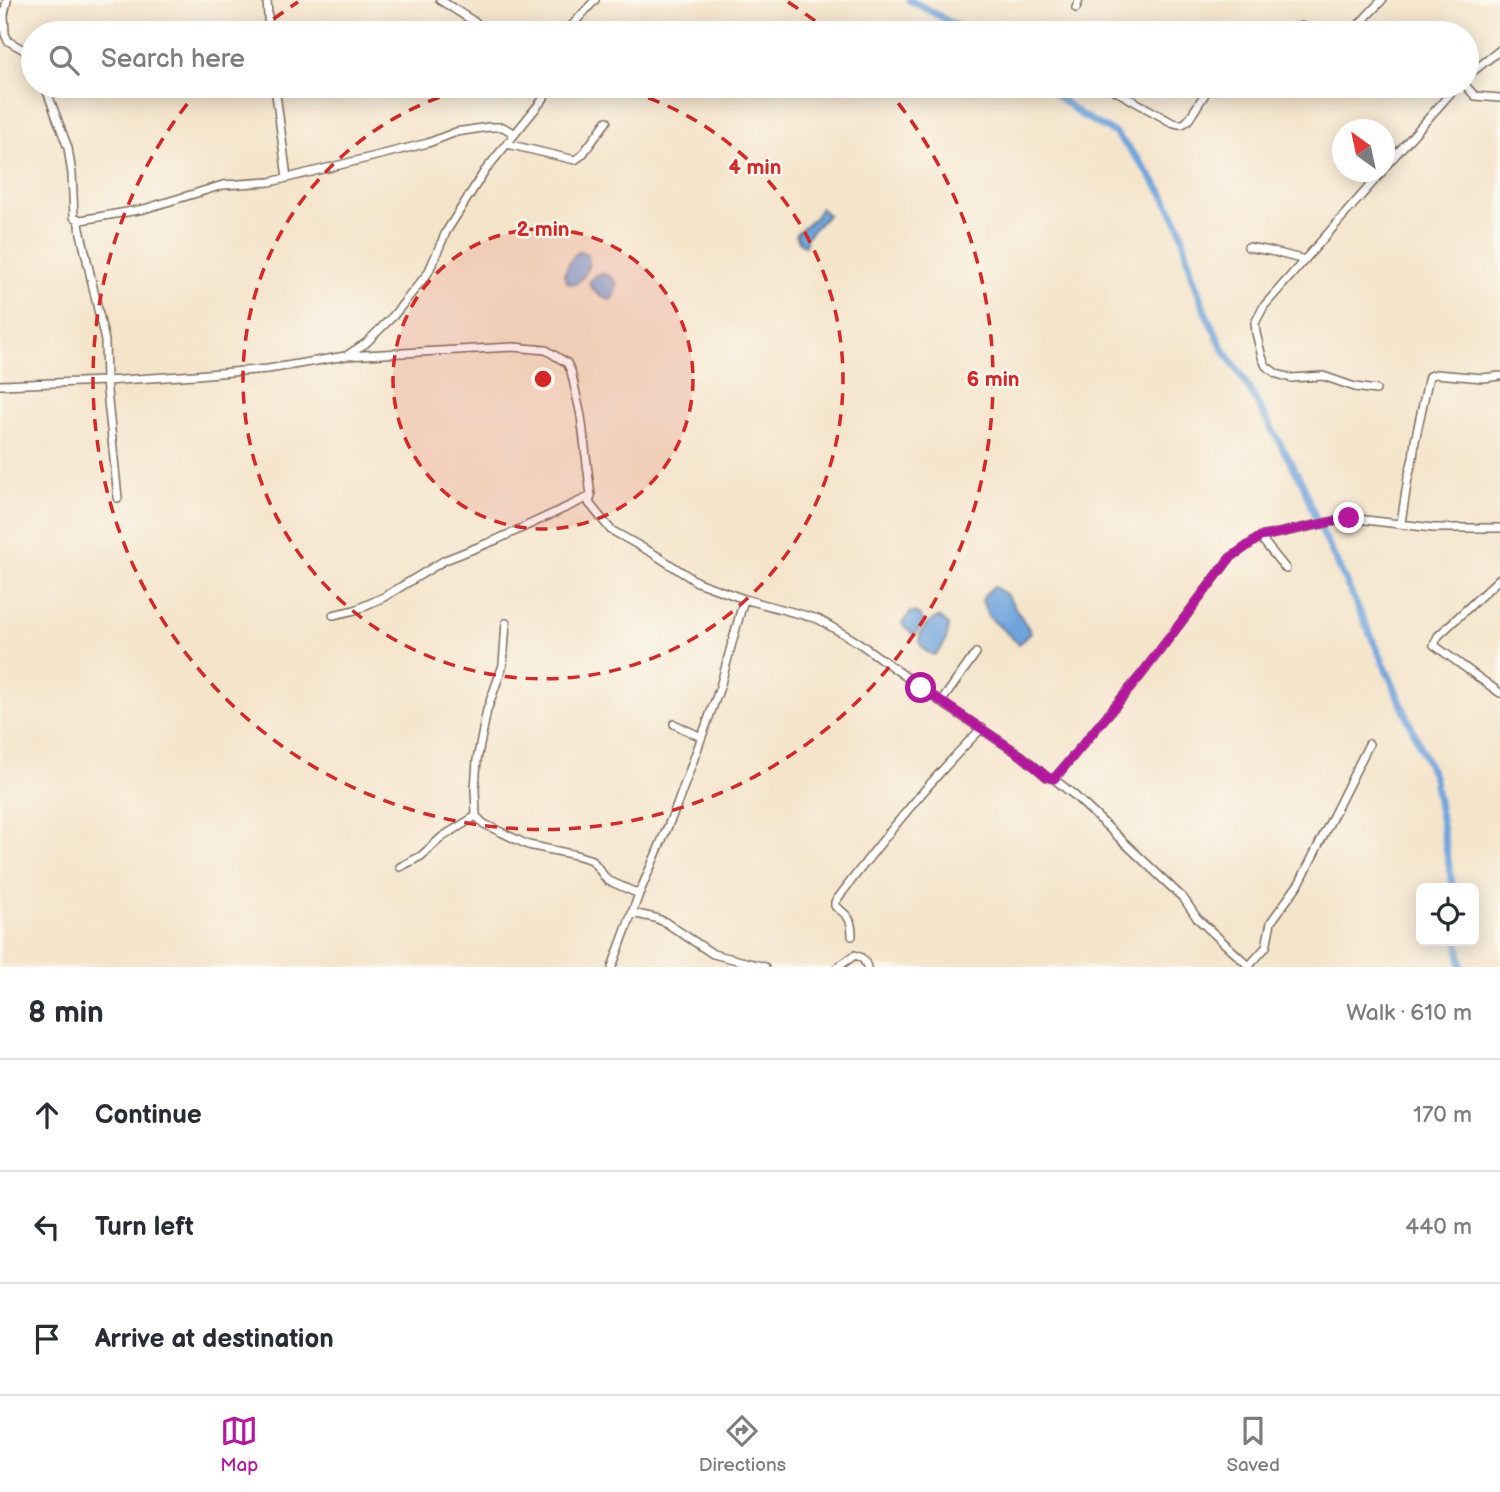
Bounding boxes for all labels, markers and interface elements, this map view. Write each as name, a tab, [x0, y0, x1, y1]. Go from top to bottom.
search box	[21, 21, 1479, 98]
icon: search	[45, 41, 83, 79]
text: Search here	[101, 44, 245, 75]
north arrow	[1332, 119, 1395, 182]
text: 4 min	[729, 155, 781, 180]
text: 2 min	[516, 217, 570, 242]
centre of rings	[531, 367, 555, 391]
text: 6 min	[966, 367, 1020, 392]
route end	[1333, 502, 1364, 533]
route start	[905, 672, 936, 703]
map controls	[1416, 883, 1479, 946]
button: locate	[1416, 883, 1479, 946]
text: 8 min	[28, 995, 104, 1031]
text: Walk · 610 m	[1346, 999, 1472, 1027]
icon: ahead	[28, 1096, 66, 1134]
text: Continue	[95, 1100, 202, 1131]
text: 170 m	[1413, 1101, 1472, 1129]
icon: left	[28, 1208, 66, 1246]
text: Turn left	[95, 1212, 194, 1243]
text: 440 m	[1405, 1213, 1472, 1241]
icon: arrive	[28, 1320, 66, 1358]
text: Arrive at destination	[95, 1324, 334, 1355]
tab: Map	[220, 1412, 258, 1477]
tab: Directions	[699, 1412, 786, 1477]
tab: Saved	[1226, 1412, 1280, 1477]

